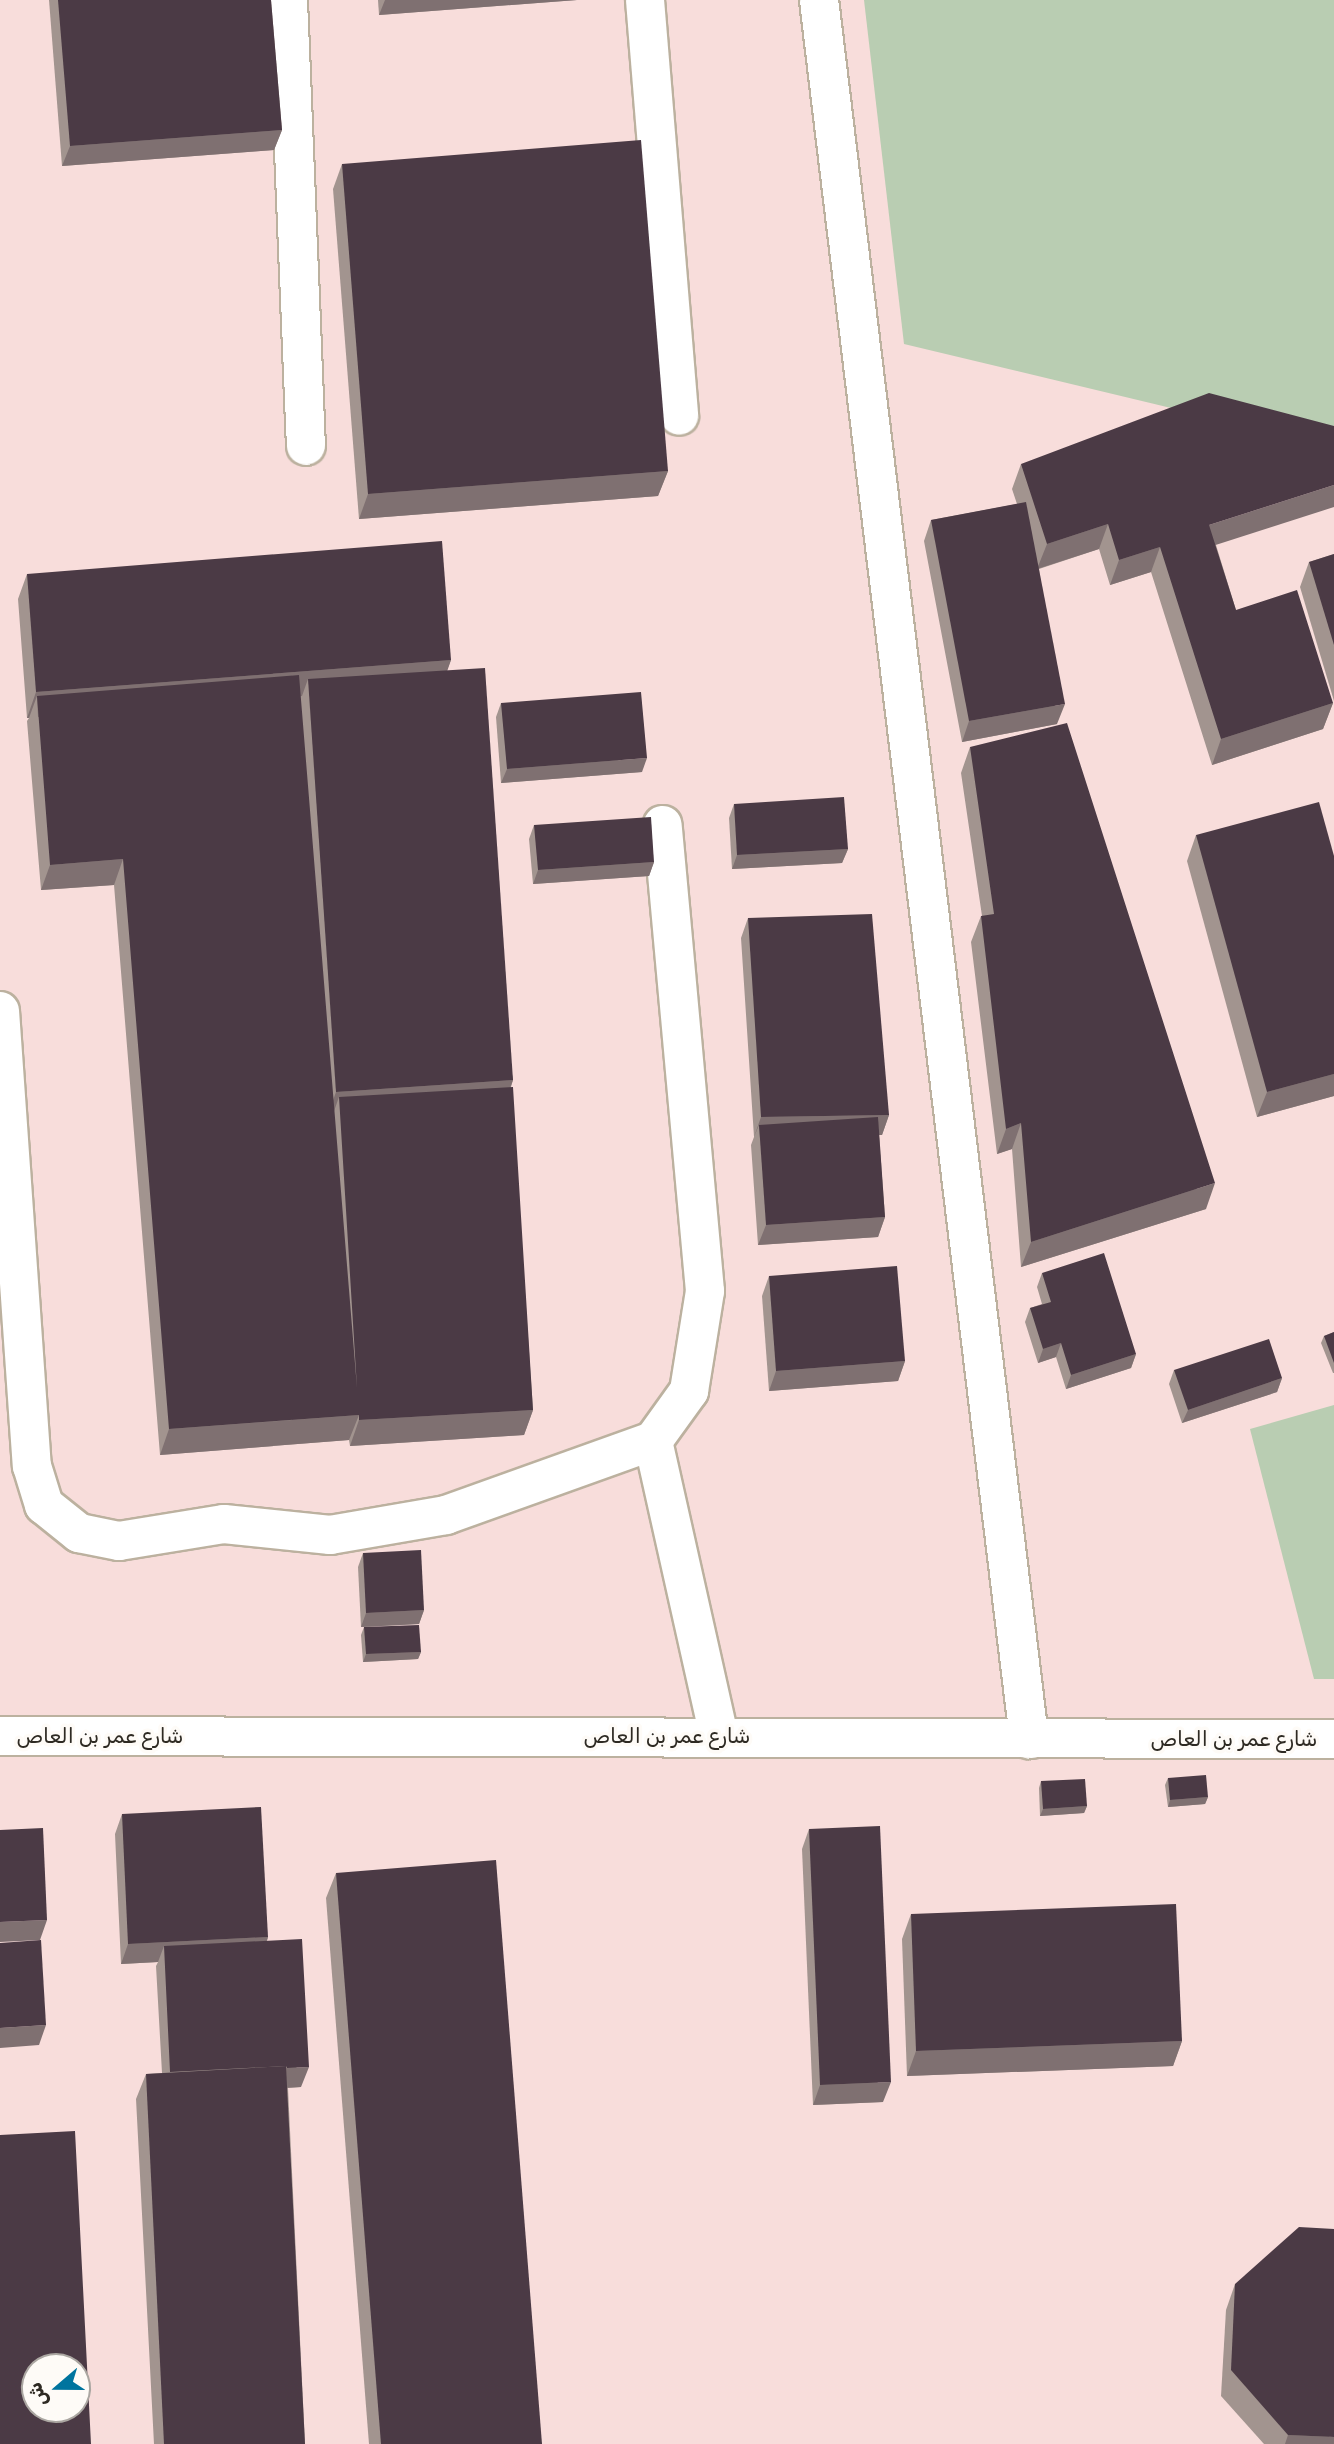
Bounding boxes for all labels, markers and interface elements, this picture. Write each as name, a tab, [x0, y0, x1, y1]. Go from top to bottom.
street label: شارع عمر بن العاص	[17, 1723, 183, 1749]
street label: شارع عمر بن العاص	[584, 1723, 750, 1749]
street label: شارع عمر بن العاص	[1151, 1726, 1317, 1752]
north arrow	[21, 2353, 91, 2423]
text: ش	[23, 2379, 53, 2410]

